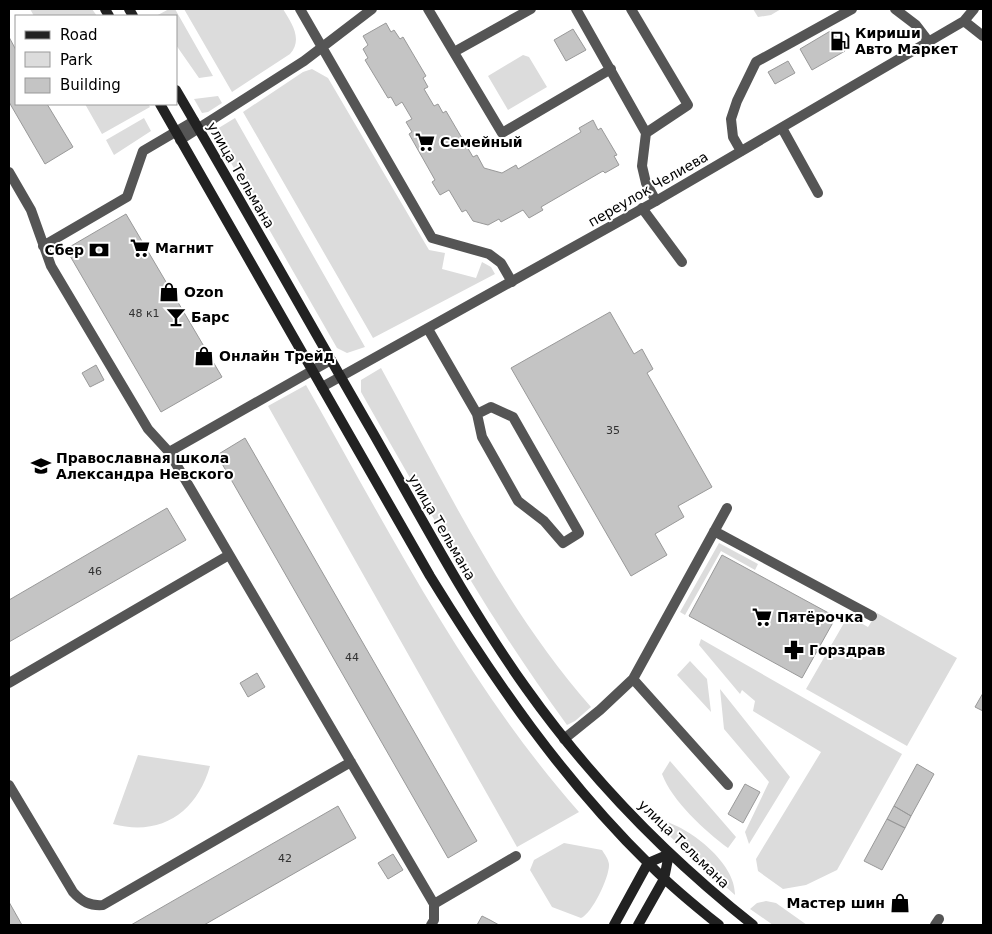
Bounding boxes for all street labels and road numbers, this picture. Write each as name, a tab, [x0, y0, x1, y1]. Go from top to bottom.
street label: улица Тельмана	[204, 119, 278, 231]
street label: переулок Челиева	[585, 148, 711, 230]
street label: улица Тельмана	[405, 471, 479, 583]
street label: улица Тельмана	[635, 797, 733, 891]

